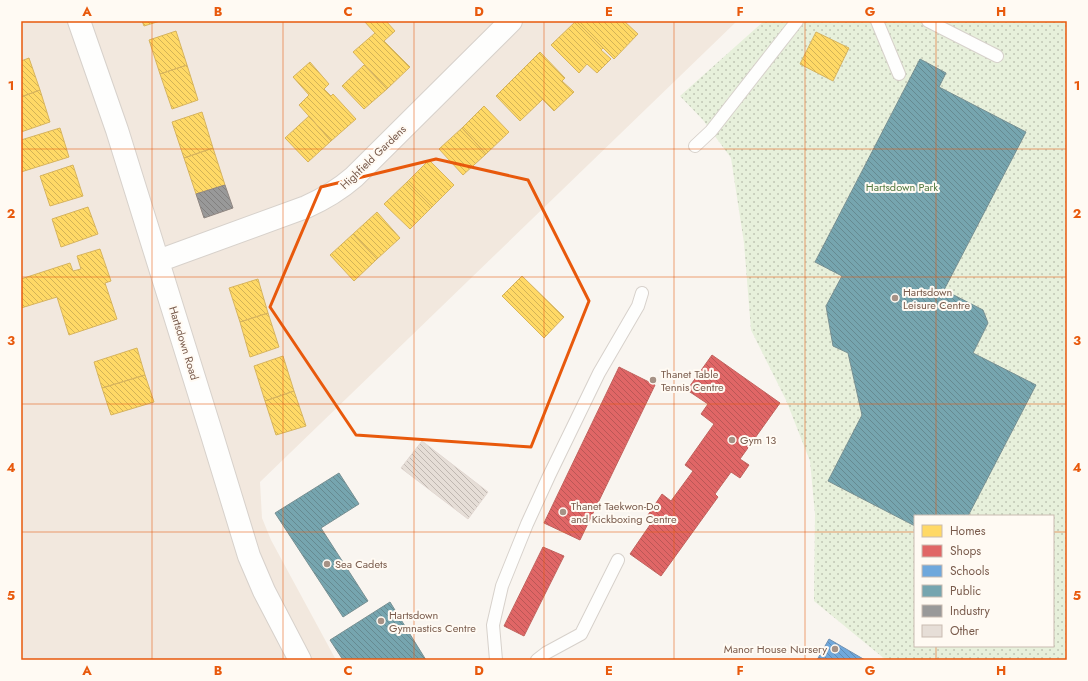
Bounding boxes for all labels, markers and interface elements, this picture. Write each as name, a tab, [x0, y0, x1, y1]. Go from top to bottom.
text: A	[81, 2, 92, 21]
text: B	[214, 2, 223, 21]
text: C	[343, 2, 353, 21]
text: D	[474, 2, 484, 21]
text: E	[605, 2, 613, 21]
text: F	[736, 2, 744, 21]
text: G	[865, 2, 876, 21]
text: H	[996, 2, 1006, 21]
text: 1	[8, 76, 14, 95]
text: 1	[1074, 76, 1080, 95]
street label: Highfield Gardens	[336, 121, 410, 193]
park label: Hartsdown Park	[866, 179, 938, 195]
text: 2	[7, 204, 15, 223]
text: 2	[1073, 204, 1081, 223]
place label: Hartsdown Leisure Centre	[903, 284, 970, 313]
marker: Hartsdown Leisure Centre	[890, 293, 900, 303]
street label: Hartsdown Road	[165, 304, 203, 382]
text: 3	[7, 331, 15, 350]
text: 3	[1073, 331, 1081, 350]
place label: Thanet Table Tennis Centre	[661, 366, 724, 395]
marker: Thanet Table Tennis Centre	[648, 375, 658, 385]
place label: Gym 13	[740, 432, 776, 448]
marker: Gym 13	[727, 435, 737, 445]
text: 4	[6, 458, 16, 477]
text: 4	[1072, 458, 1082, 477]
place label: Thanet Taekwon-Do and Kickboxing Centre	[571, 498, 677, 527]
marker: Thanet Taekwon-Do and Kickboxing Centre	[558, 507, 568, 517]
legend	[914, 515, 1054, 647]
text: Homes	[950, 522, 986, 540]
text: Shops	[950, 542, 981, 560]
place label: Sea Cadets	[335, 556, 388, 572]
marker: Sea Cadets	[322, 559, 332, 569]
text: Schools	[950, 562, 989, 580]
text: Public	[950, 582, 981, 600]
text: 5	[7, 586, 15, 605]
text: 5	[1073, 586, 1081, 605]
text: Industry	[950, 602, 991, 620]
place label: Hartsdown Gymnastics Centre	[389, 607, 476, 636]
marker: Hartsdown Gymnastics Centre	[376, 616, 386, 626]
text: Other	[950, 622, 980, 640]
place label: Manor House Nursery	[724, 641, 827, 657]
marker: Manor House Nursery	[830, 644, 840, 654]
text: A	[81, 661, 92, 680]
text: B	[214, 661, 223, 680]
text: C	[343, 661, 353, 680]
text: D	[474, 661, 484, 680]
text: E	[605, 661, 613, 680]
text: F	[736, 661, 744, 680]
text: G	[865, 661, 876, 680]
text: H	[996, 661, 1006, 680]

